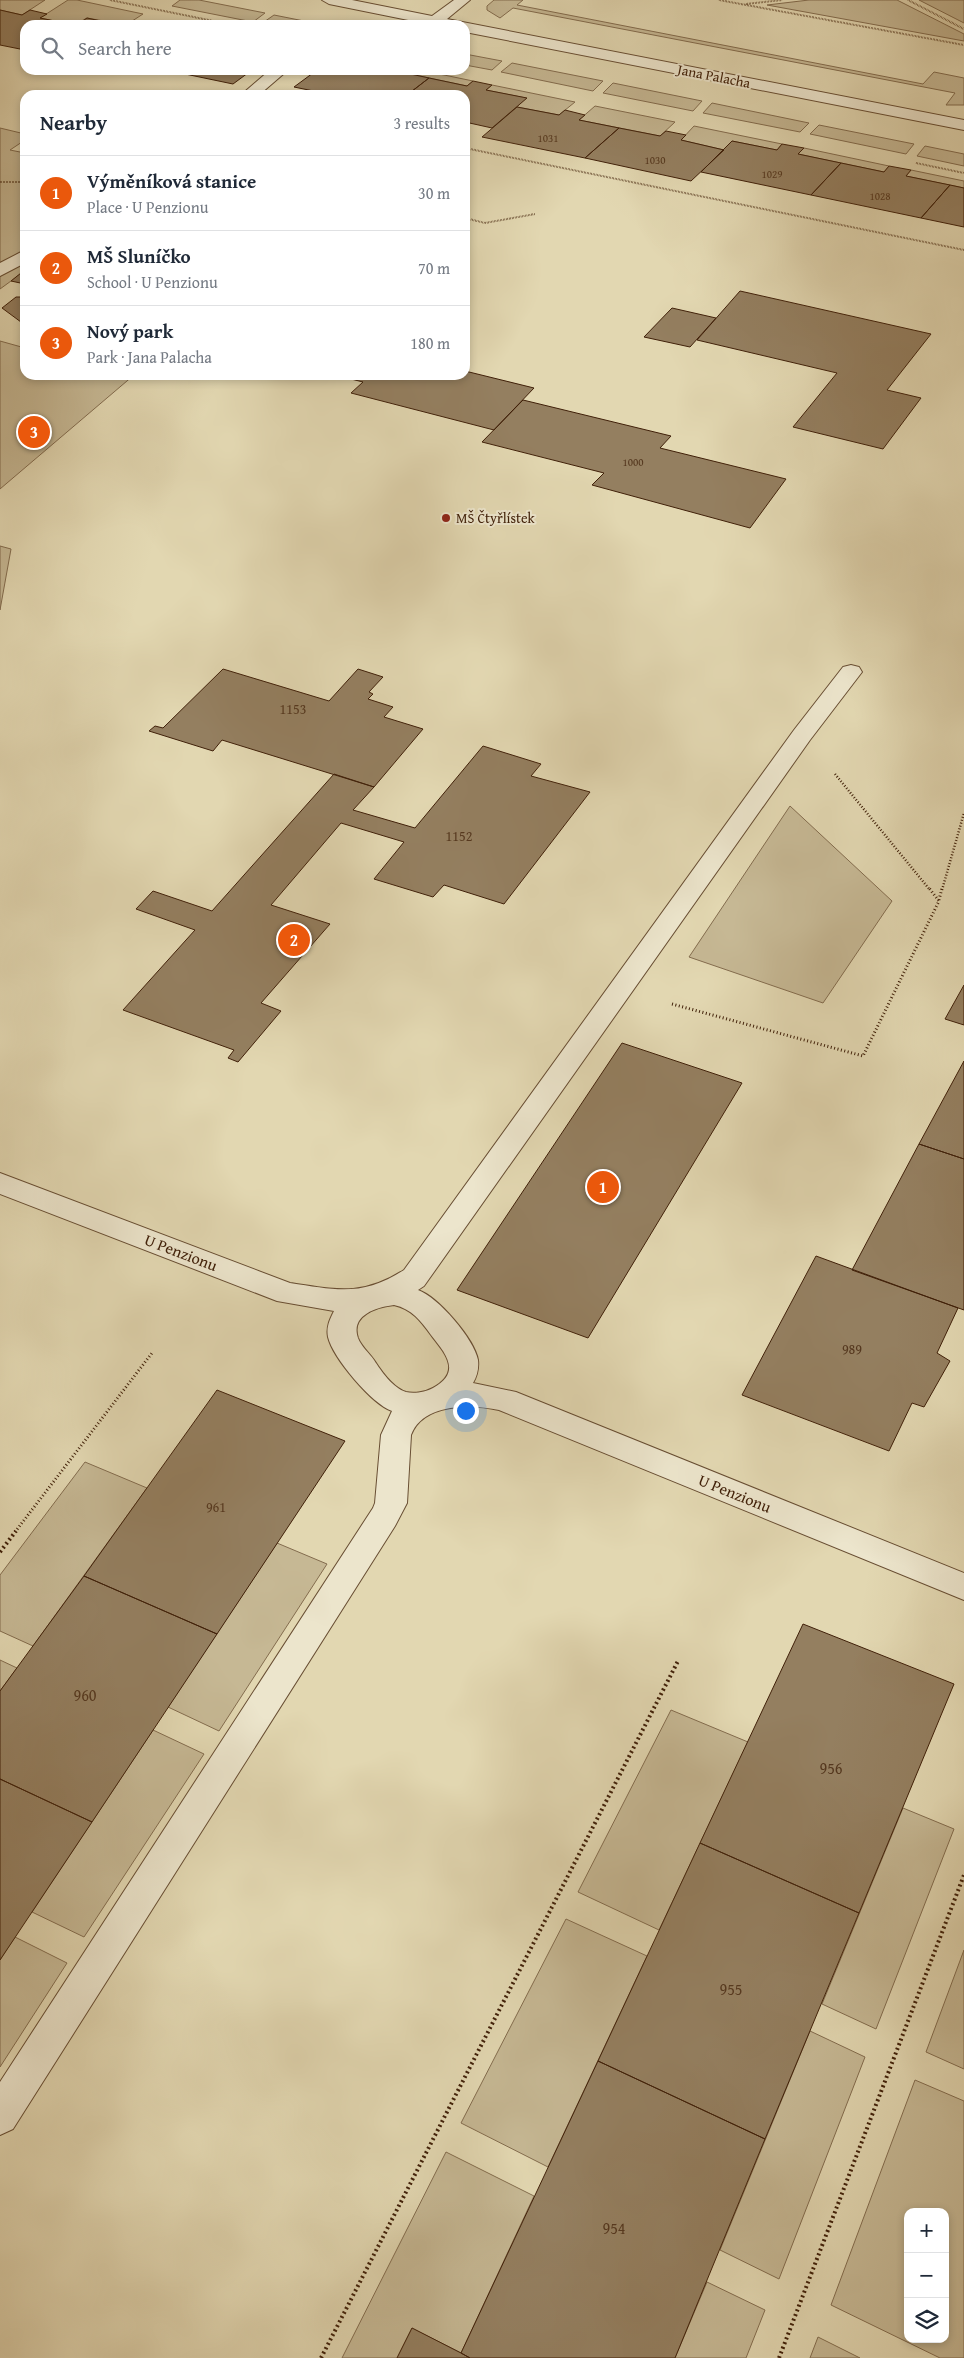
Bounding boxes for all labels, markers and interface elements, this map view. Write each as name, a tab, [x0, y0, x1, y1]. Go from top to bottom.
search box	[20, 20, 470, 75]
icon: search	[38, 34, 66, 62]
text: Search here	[78, 34, 172, 62]
street label: Jana Palacha	[674, 59, 752, 93]
text: Nearby	[40, 107, 107, 138]
text: 3 results	[393, 111, 450, 135]
house number: 1031	[537, 130, 559, 146]
house number: 1030	[644, 152, 666, 168]
house number: 1029	[761, 166, 783, 182]
text: Výměníková stanice	[87, 167, 256, 195]
text: 1	[52, 181, 60, 205]
text: 30 m	[418, 181, 450, 205]
house number: 1028	[869, 188, 891, 204]
text: Place · U Penzionu	[87, 195, 208, 219]
text: MŠ Sluníčko	[87, 242, 191, 270]
text: 2	[52, 256, 60, 280]
text: 70 m	[418, 256, 450, 280]
text: School · U Penzionu	[87, 270, 218, 294]
text: Nový park	[87, 317, 173, 345]
text: 3	[52, 331, 60, 355]
text: 180 m	[410, 331, 450, 355]
text: Park · Jana Palacha	[87, 345, 212, 369]
pin: 3	[18, 413, 50, 451]
house number: 1000	[622, 454, 644, 470]
place label: MŠ Čtyřlístek	[456, 508, 536, 528]
marker: MŠ Čtyřlístek	[440, 512, 452, 524]
house number: 1153	[280, 699, 306, 719]
house number: 1152	[446, 826, 472, 846]
pin: 2	[278, 921, 310, 959]
pin: 1	[587, 1168, 619, 1206]
street label: U Penzionu	[141, 1227, 221, 1277]
house number: 989	[842, 1339, 862, 1359]
your location	[453, 1398, 479, 1424]
street label: U Penzionu	[695, 1468, 775, 1519]
house number: 961	[206, 1497, 226, 1517]
house number: 960	[73, 1683, 97, 1707]
house number: 956	[819, 1756, 843, 1780]
house number: 955	[719, 1977, 743, 2001]
map controls	[904, 2208, 949, 2343]
button: +	[904, 2208, 949, 2253]
house number: 954	[602, 2216, 626, 2240]
button: −	[904, 2253, 949, 2298]
button: layers	[904, 2298, 949, 2343]

